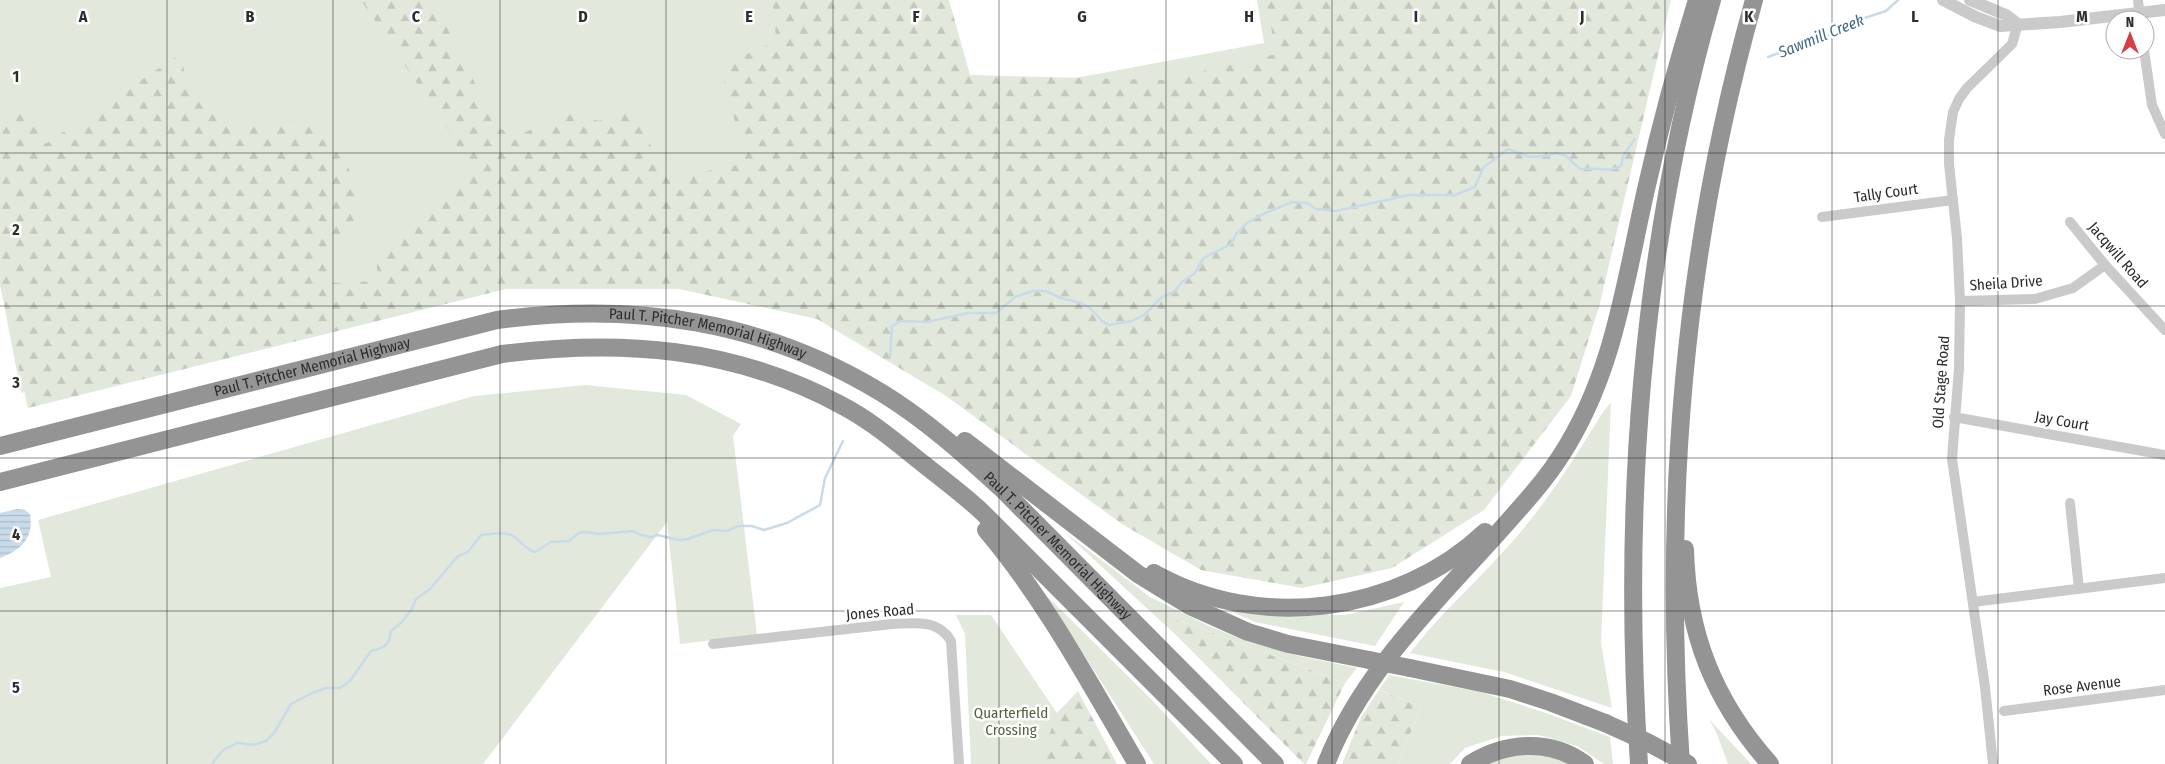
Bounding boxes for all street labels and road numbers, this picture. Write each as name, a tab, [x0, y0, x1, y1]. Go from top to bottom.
street label: Tally Court	[1853, 180, 1919, 206]
street label: Jacqwill Road	[2084, 218, 2152, 292]
street label: Sheila Drive	[1969, 271, 2043, 295]
street label: Paul T. Pitcher Memorial Highway	[609, 305, 809, 363]
street label: Paul T. Pitcher Memorial Highway	[212, 333, 413, 400]
street label: Old Stage Road	[1929, 335, 1953, 429]
street label: Jay Court	[2034, 407, 2091, 435]
street label: Paul T. Pitcher Memorial Highway	[980, 468, 1136, 624]
street label: Jones Road	[845, 600, 915, 624]
street label: Rose Avenue	[2042, 672, 2122, 700]

